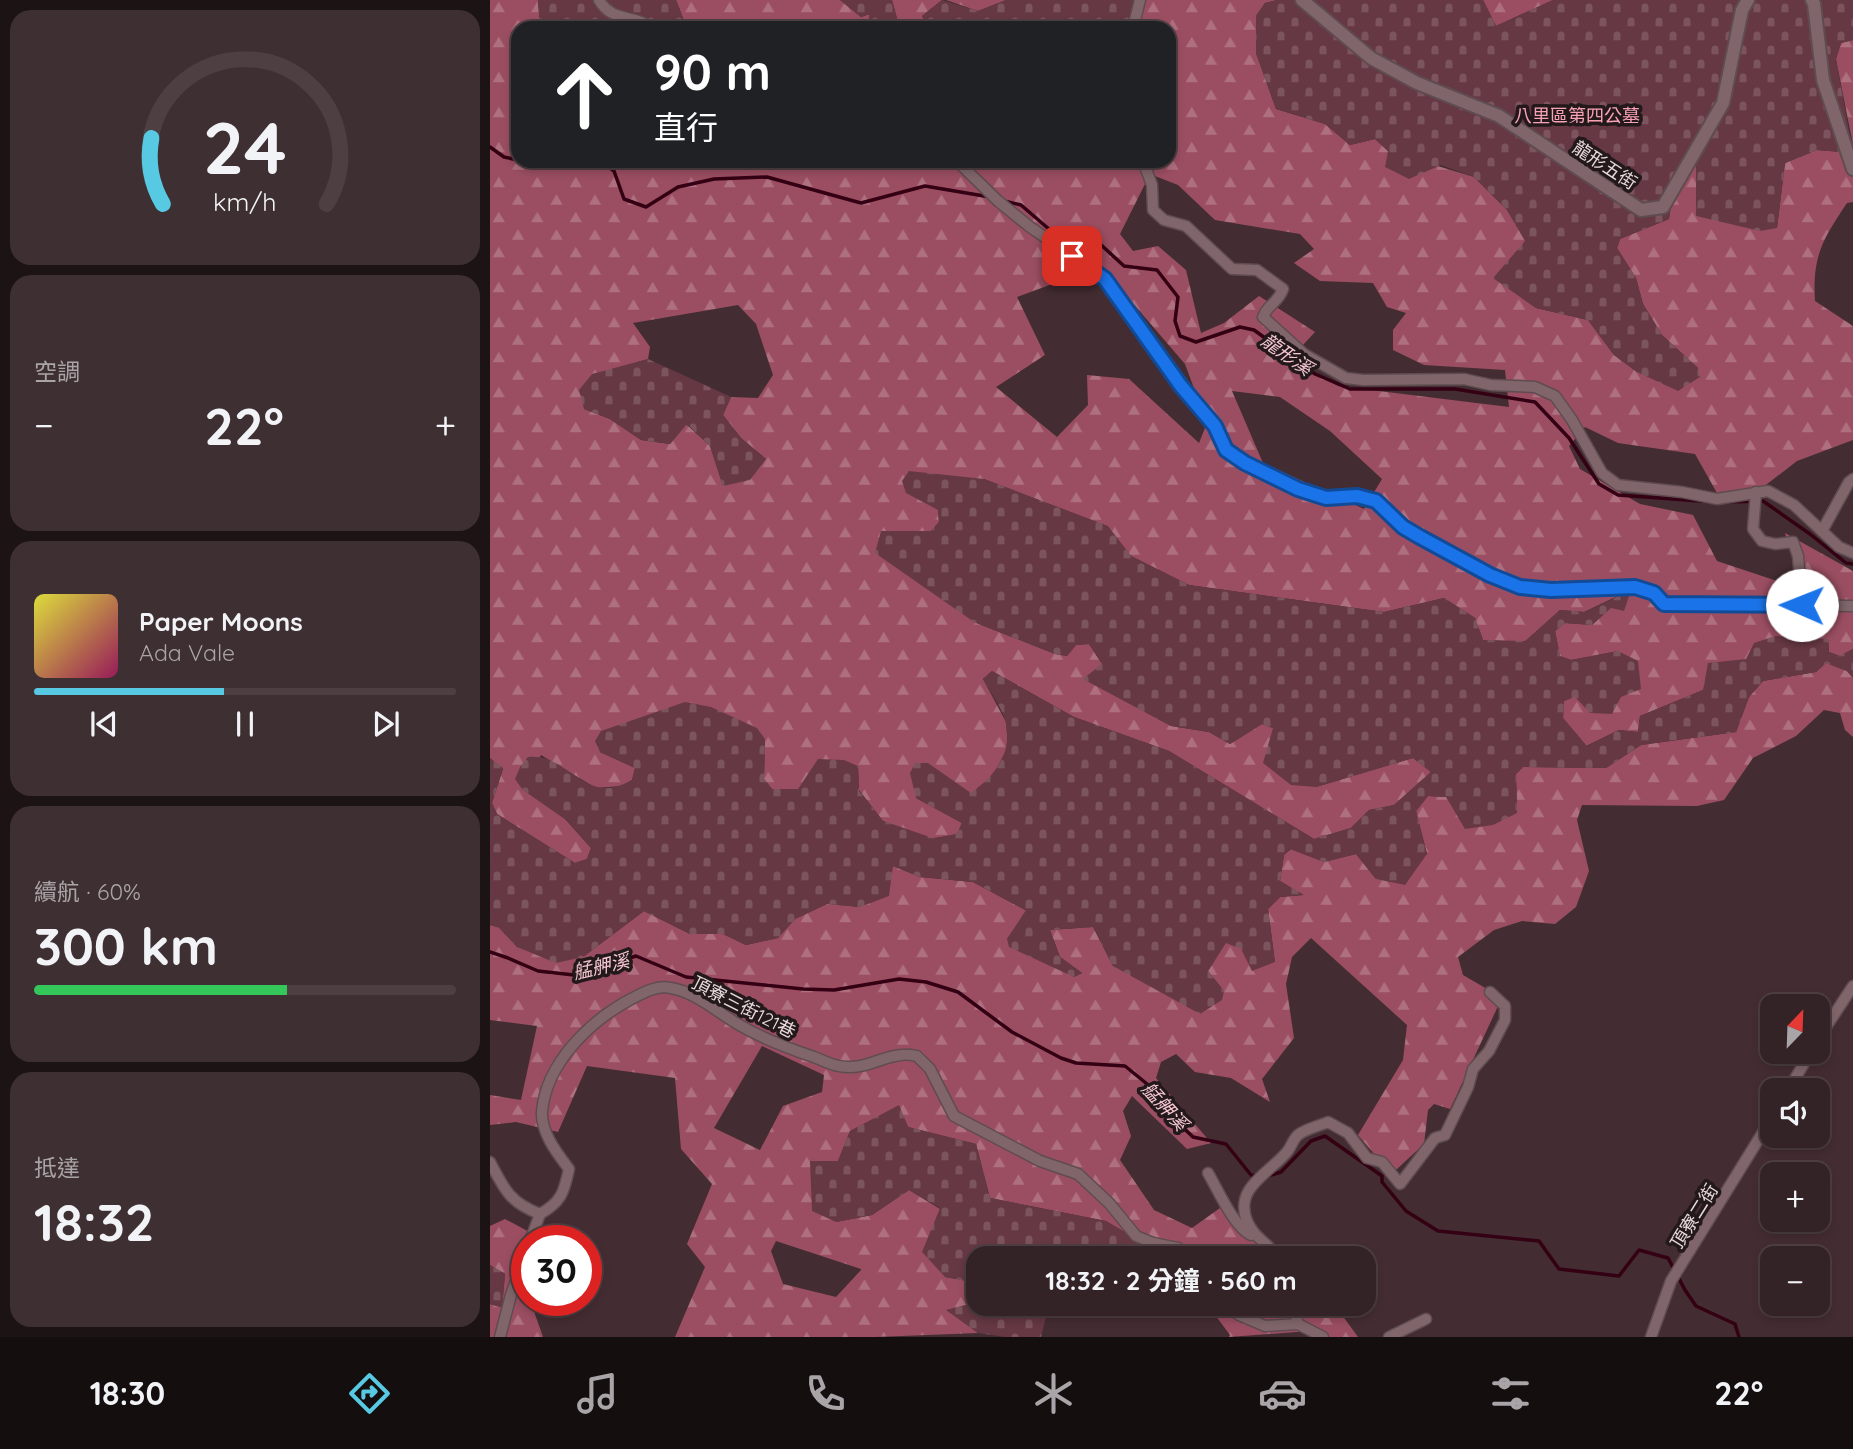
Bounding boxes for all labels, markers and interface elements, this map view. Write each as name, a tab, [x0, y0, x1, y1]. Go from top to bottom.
text: 90 m	[654, 41, 771, 102]
icon: ahead	[539, 49, 630, 140]
text: 24	[203, 101, 287, 192]
park label: 八里區第四公墓	[1514, 104, 1640, 127]
text: 直行	[654, 107, 718, 147]
street label: 龍形五街	[1569, 136, 1641, 194]
text: km/h	[213, 186, 277, 217]
pin	[1042, 226, 1102, 286]
icon: arrive	[1053, 237, 1091, 275]
water label: 龍形溪	[1257, 328, 1320, 382]
text: 空調	[34, 357, 80, 386]
text: 22°	[204, 393, 284, 458]
text: −	[34, 401, 54, 449]
text: +	[435, 401, 456, 449]
position arrow	[1765, 568, 1839, 642]
text: Paper Moons	[139, 605, 303, 638]
text: Ada Vale	[139, 638, 235, 667]
icon: previous	[85, 705, 123, 743]
icon: pause	[226, 705, 264, 743]
icon: next	[367, 705, 405, 743]
text: 續航 · 60%	[34, 877, 141, 906]
text: 300 km	[34, 913, 218, 978]
water label: 艋舺溪	[571, 947, 634, 984]
street label: 頂寮三街121巷	[688, 971, 800, 1043]
north arrow	[1760, 994, 1830, 1064]
map controls	[1760, 994, 1830, 1316]
water label: 艋舺溪	[1137, 1077, 1195, 1137]
button: sound	[1760, 1078, 1830, 1148]
text: 抵達	[34, 1153, 80, 1182]
button: +	[1760, 1162, 1830, 1232]
street label: 頂寮二街	[1665, 1179, 1723, 1253]
text: 18:32	[34, 1189, 154, 1254]
speed limit sign: 30	[511, 1225, 602, 1316]
button: −	[1760, 1246, 1830, 1316]
text: 18:32 · 2 分鐘 · 560 m	[1045, 1264, 1297, 1297]
icon: directions	[345, 1369, 394, 1418]
icon: music	[573, 1369, 622, 1418]
icon: phone	[801, 1369, 850, 1418]
icon: climate	[1029, 1369, 1078, 1418]
icon: car	[1258, 1369, 1307, 1418]
icon: filters	[1486, 1369, 1535, 1418]
text: 18:30	[90, 1373, 165, 1413]
text: 22°	[1714, 1373, 1763, 1413]

